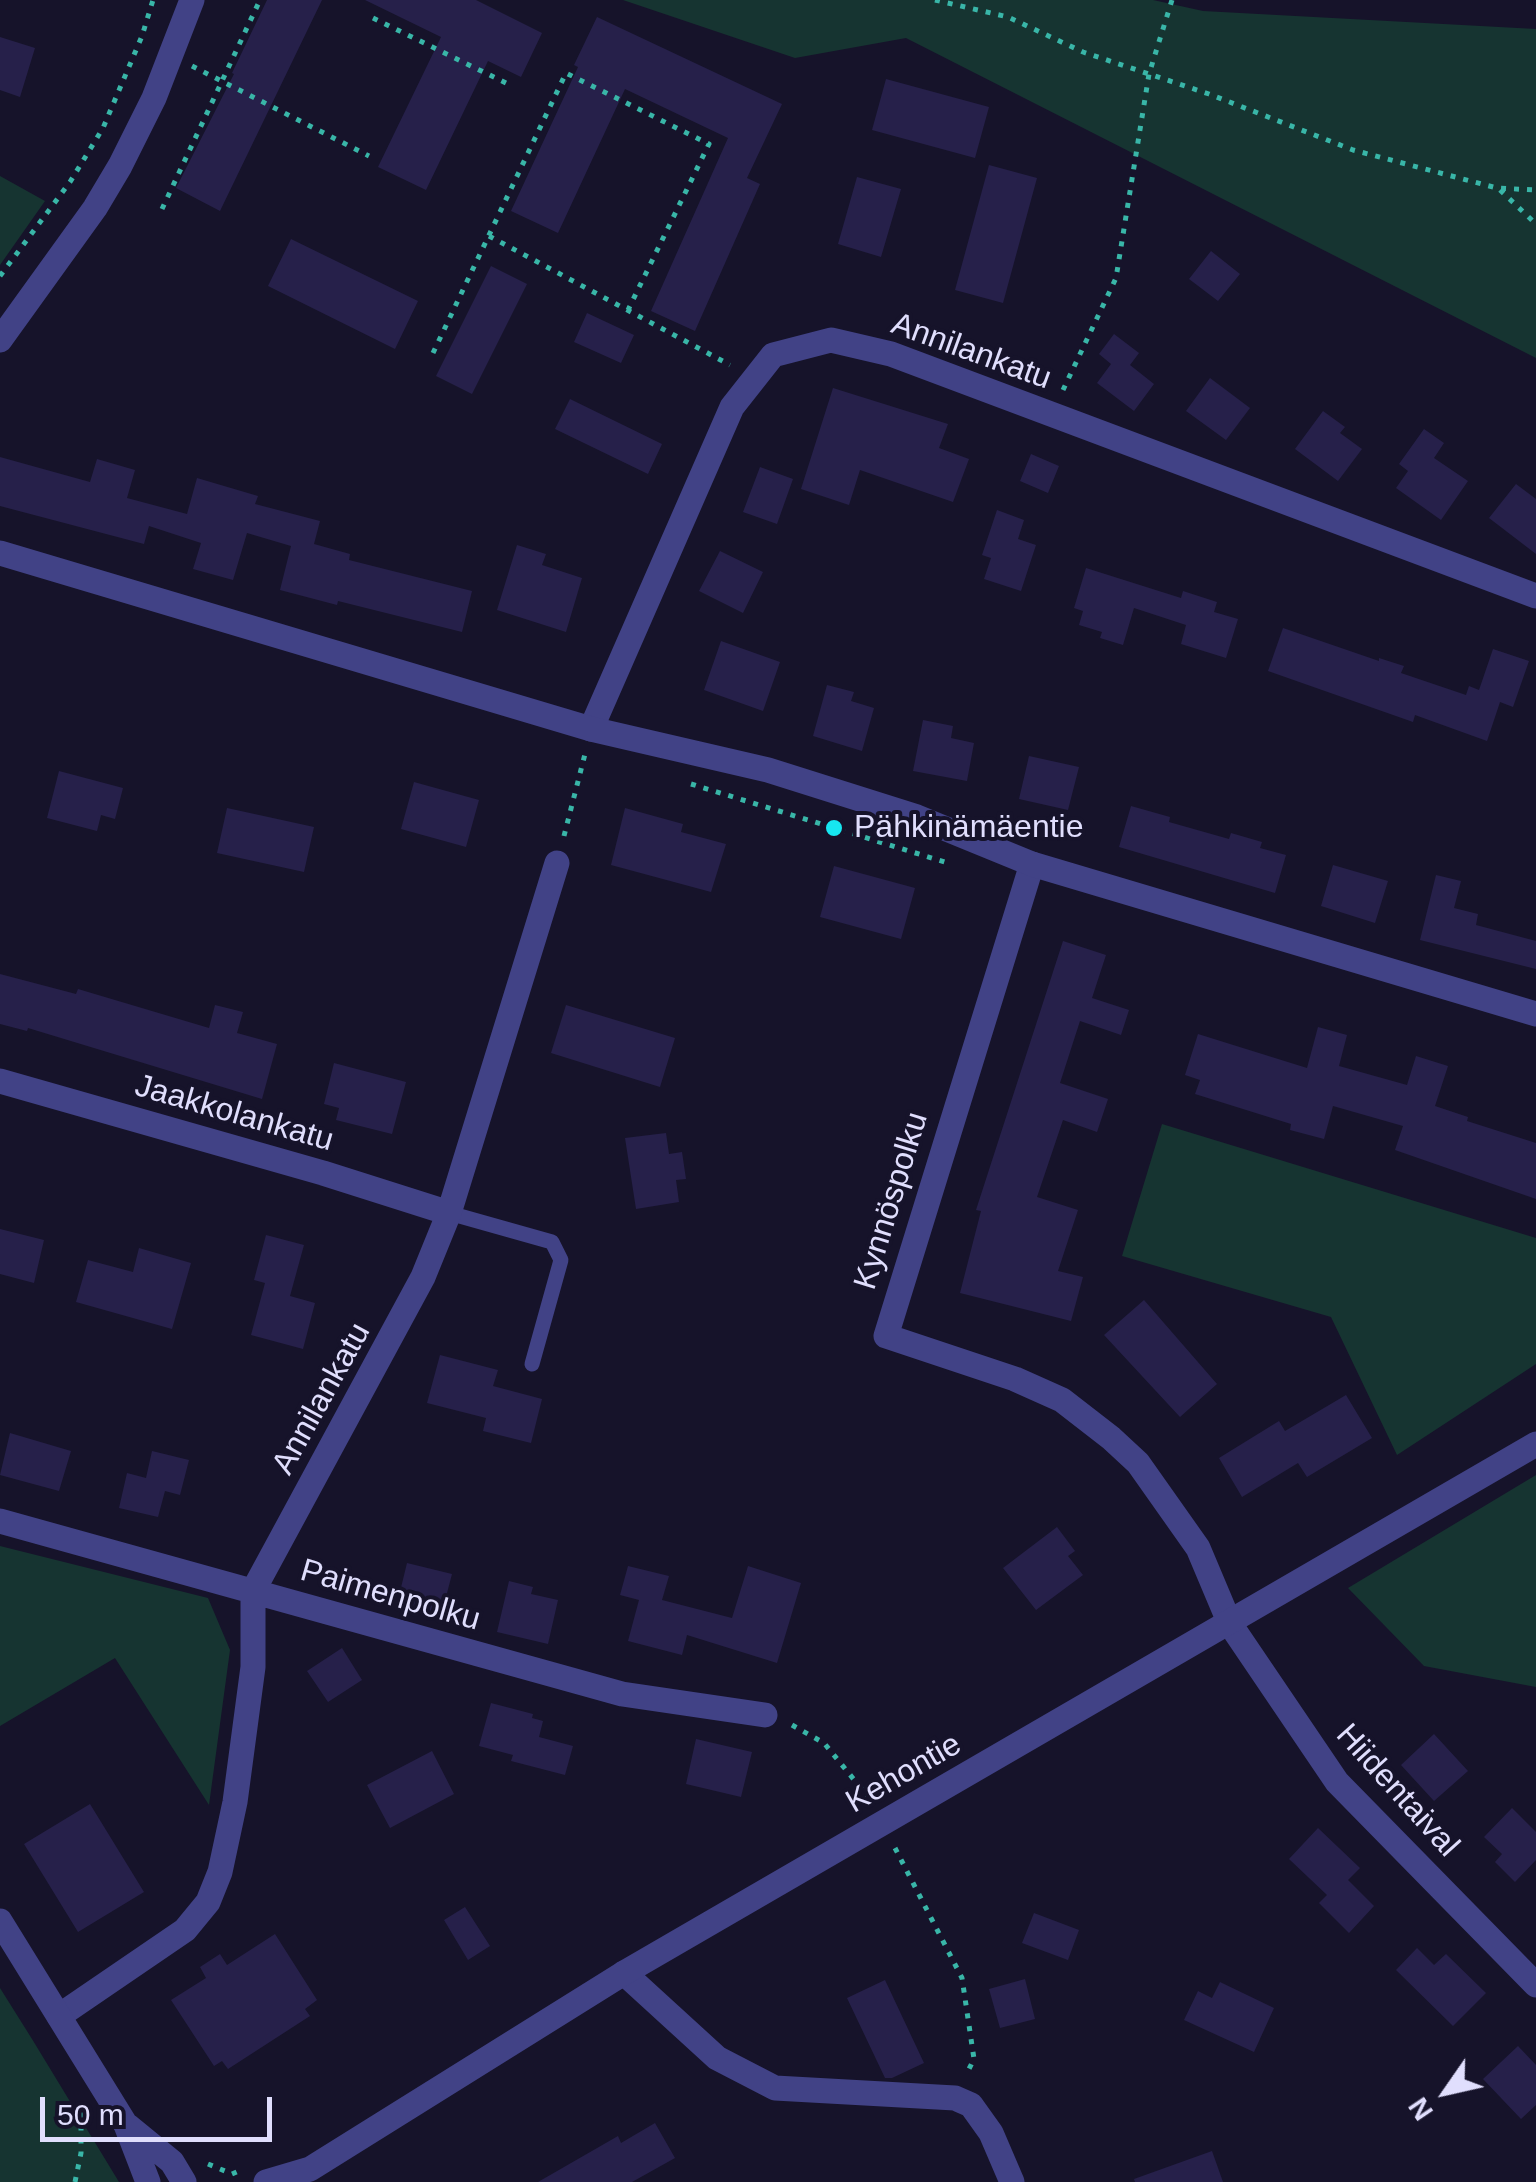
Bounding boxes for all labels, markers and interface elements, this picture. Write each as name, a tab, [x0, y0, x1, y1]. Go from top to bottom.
street label: Annilankatu	[886, 305, 1056, 399]
place label: Pähkinämäentie	[854, 809, 1083, 847]
marker: Pähkinämäentie	[823, 817, 845, 839]
street label: Jaakkolankatu	[130, 1067, 338, 1161]
street label: Kynnöspolku	[847, 1108, 937, 1294]
street label: Annilankatu	[265, 1317, 379, 1481]
street label: Paimenpolku	[296, 1552, 484, 1640]
street label: Hiidentaival	[1327, 1717, 1467, 1865]
street label: Kehontie	[840, 1726, 968, 1822]
north arrow	[1396, 2042, 1496, 2142]
scale bar	[45, 2077, 278, 2139]
text: N	[1402, 2092, 1439, 2126]
text: 50 m	[57, 2098, 124, 2131]

